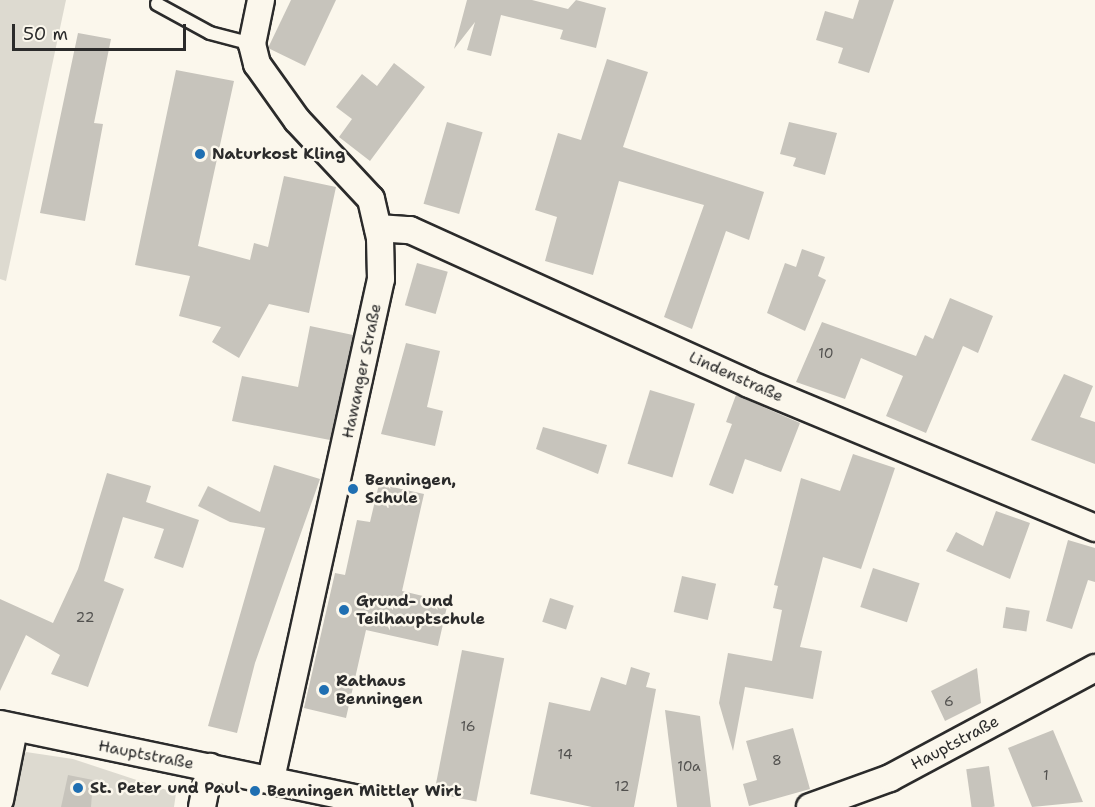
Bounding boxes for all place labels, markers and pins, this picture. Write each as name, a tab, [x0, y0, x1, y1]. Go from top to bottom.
place label: Naturkost Kling	[212, 144, 345, 164]
marker: Naturkost Kling	[193, 147, 207, 161]
place label: Benningen, Schule	[365, 470, 456, 508]
marker: Benningen, Schule	[346, 482, 360, 496]
place label: Grund- und Teilhauptschule	[356, 591, 485, 629]
marker: Grund- und Teilhauptschule	[337, 603, 351, 617]
place label: Rathaus Benningen	[336, 671, 423, 709]
marker: Rathaus Benningen	[317, 683, 331, 697]
place label: St. Peter und Paul	[90, 778, 240, 798]
marker: St. Peter und Paul	[71, 781, 85, 795]
place label: Benningen Mittler Wirt	[267, 781, 462, 801]
marker: Benningen Mittler Wirt	[248, 784, 262, 798]

